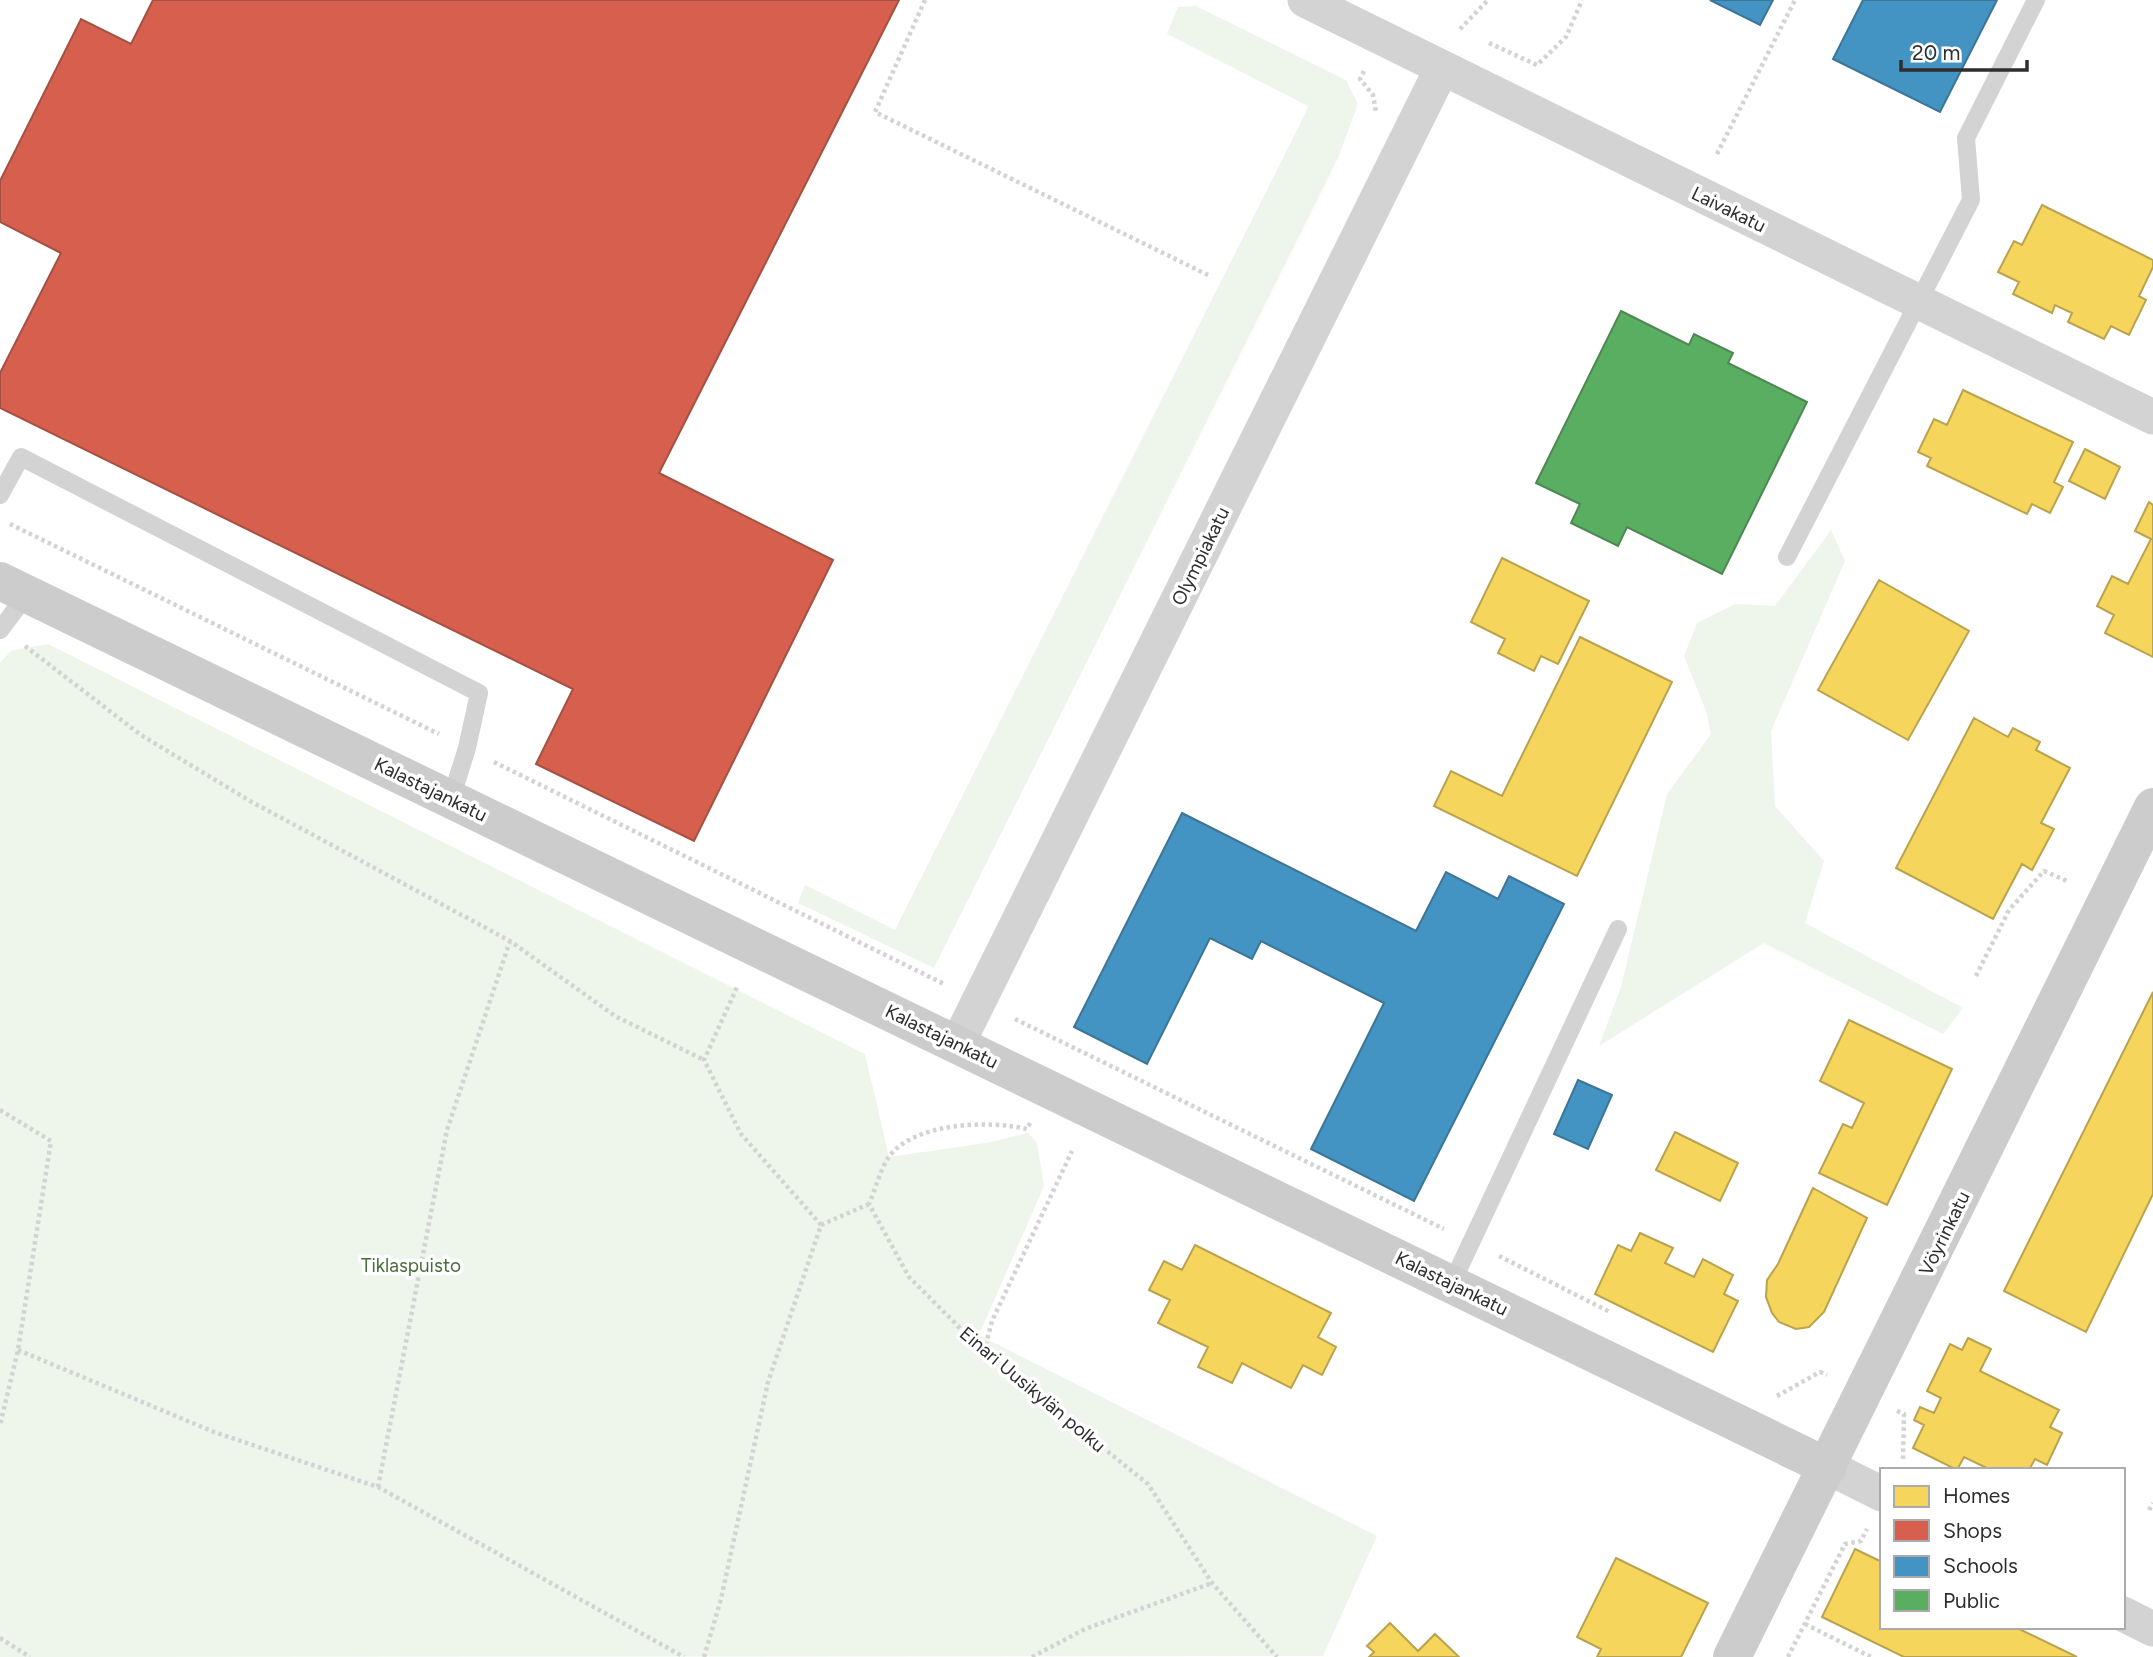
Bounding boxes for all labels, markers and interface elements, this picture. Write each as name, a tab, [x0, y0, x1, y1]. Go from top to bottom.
scale bar	[1901, 28, 2027, 72]
text: 20 m	[1912, 40, 1960, 65]
street label: Laivakatu	[1688, 182, 1770, 237]
street label: Olympiakatu	[1167, 503, 1234, 609]
street label: Kalastajankatu	[371, 752, 491, 827]
street label: Kalastajankatu	[882, 999, 1002, 1074]
street label: Vöyrinkatu	[1914, 1187, 1975, 1279]
street label: Kalastajankatu	[1392, 1246, 1512, 1321]
park label: Tiklaspuisto	[361, 1254, 461, 1277]
street label: Einari Uusikylän polku	[955, 1322, 1110, 1457]
legend	[1880, 1468, 2125, 1629]
text: Homes	[1943, 1483, 2010, 1508]
text: Shops	[1943, 1518, 2002, 1543]
text: Schools	[1943, 1553, 2018, 1578]
text: Public	[1943, 1588, 2000, 1613]

